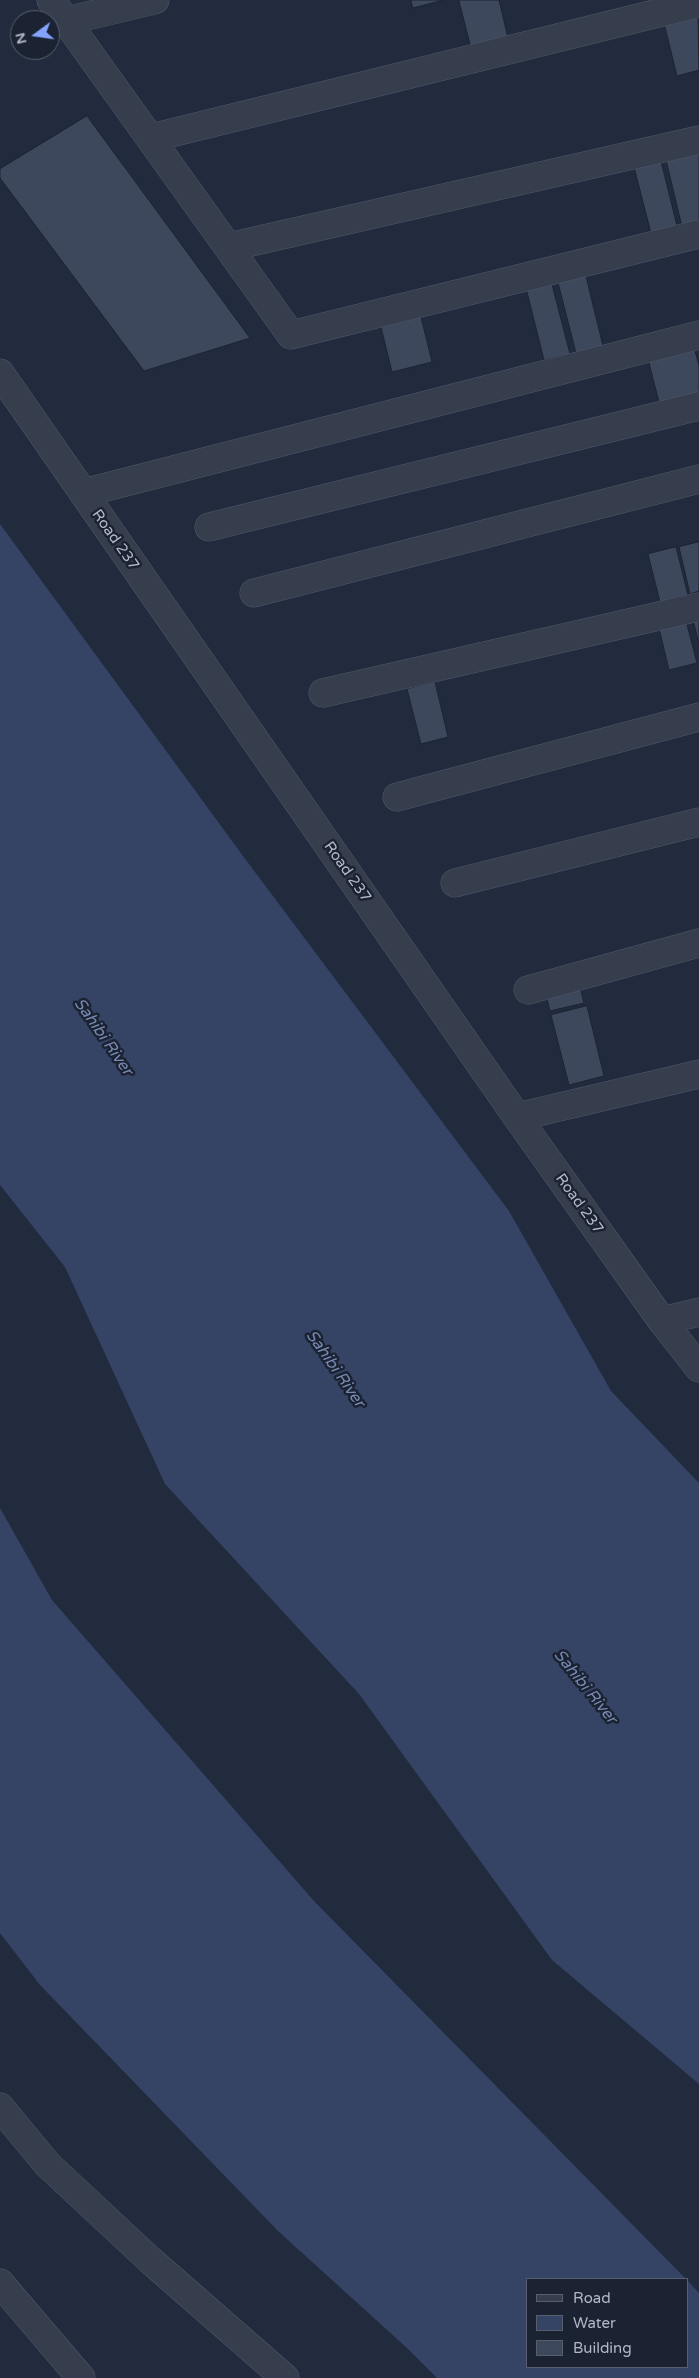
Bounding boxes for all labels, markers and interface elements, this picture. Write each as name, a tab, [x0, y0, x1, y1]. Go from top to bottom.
north arrow	[10, 10, 60, 60]
text: N	[11, 31, 31, 46]
street label: Road 237	[88, 506, 142, 574]
street label: Road 237	[320, 838, 374, 906]
water label: Sahibi River	[69, 995, 137, 1079]
street label: Road 237	[551, 1170, 607, 1238]
water label: Sahibi River	[301, 1327, 369, 1411]
water label: Sahibi River	[549, 1646, 621, 1728]
legend	[526, 2278, 689, 2368]
text: Road	[573, 2289, 611, 2307]
text: Water	[573, 2314, 616, 2332]
text: Building	[573, 2339, 632, 2357]

